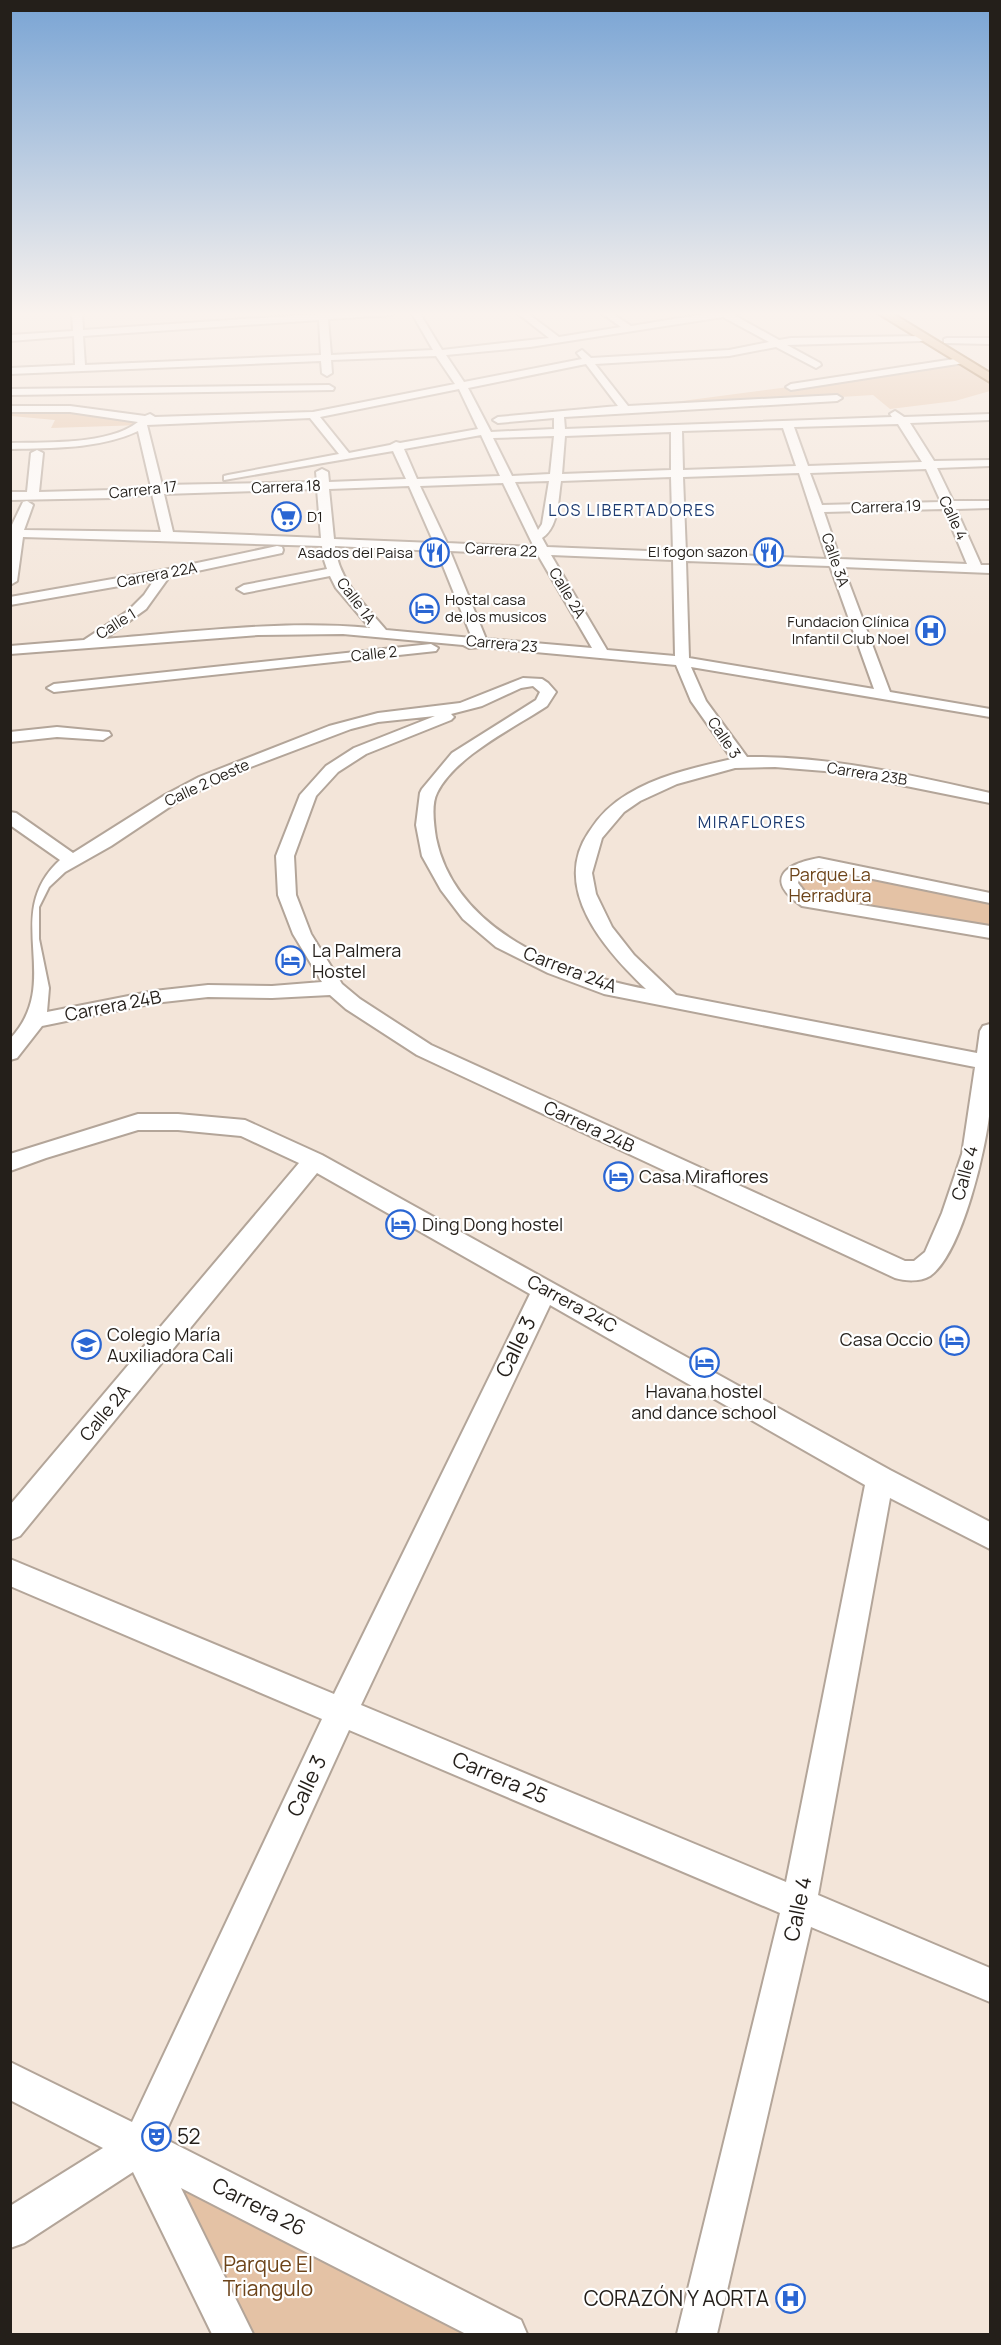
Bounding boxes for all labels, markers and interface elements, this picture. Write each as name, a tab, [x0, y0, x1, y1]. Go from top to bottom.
street label: Carrera 17	[108, 475, 178, 504]
street label: Carrera 18	[251, 475, 321, 498]
street label: Calle 4	[934, 492, 973, 544]
street label: Carrera 19	[851, 495, 921, 518]
district label: LOS LIBERTADORES	[548, 499, 716, 521]
supermarket icon: D1	[270, 501, 302, 533]
place label: D1	[307, 506, 323, 527]
street label: Calle 3A	[816, 530, 855, 590]
restaurant icon: El fogon sazon	[753, 536, 785, 568]
restaurant icon: Asados del Paisa	[418, 537, 450, 569]
street label: Carrera 22	[465, 537, 538, 562]
place label: El fogon sazon	[648, 541, 748, 562]
place label: Asados del Paisa	[298, 542, 413, 563]
street label: Carrera 22A	[115, 556, 199, 593]
street label: Calle 2A	[544, 564, 591, 622]
street label: Calle 1A	[332, 573, 381, 629]
place label: Hostal casa de los musicos	[445, 589, 547, 627]
hotel icon: Hostal casa de los musicos	[408, 593, 440, 625]
street label: Calle 1	[92, 603, 140, 644]
place label: Fundacion Clínica Infantil Club Noel	[787, 611, 909, 649]
hospital icon: Fundacion Clínica Infantil Club Noel	[914, 615, 946, 647]
street label: Carrera 23	[465, 630, 539, 657]
street label: Calle 2	[350, 641, 398, 666]
street label: Calle 3	[703, 713, 746, 763]
street label: Calle 2 Oeste	[161, 754, 253, 811]
street label: Carrera 23B	[825, 757, 909, 790]
district label: MIRAFLORES	[698, 811, 806, 833]
park label: Parque La Herradura	[789, 862, 871, 907]
place label: La Palmera Hostel	[312, 938, 401, 983]
street label: Carrera 24A	[520, 940, 621, 998]
hotel icon: La Palmera Hostel	[275, 945, 307, 977]
street label: Carrera 24B	[63, 984, 163, 1026]
street label: Carrera 24B	[540, 1095, 639, 1158]
street label: Calle 4	[945, 1143, 983, 1203]
hotel icon: Casa Miraflores	[602, 1161, 634, 1193]
place label: Casa Miraflores	[639, 1164, 769, 1188]
hotel icon: Ding Dong hostel	[385, 1209, 417, 1241]
place label: Ding Dong hostel	[422, 1212, 563, 1236]
street label: Carrera 24C	[523, 1269, 622, 1338]
street label: Calle 3	[488, 1311, 542, 1382]
place label: Colegio María Auxiliadora Cali	[107, 1322, 234, 1367]
hotel icon: Casa Occio	[938, 1324, 970, 1356]
place label: Casa Occio	[840, 1327, 933, 1351]
school or university icon: Colegio María Auxiliadora Cali	[70, 1329, 102, 1361]
hotel icon: Havana hostel and dance school	[688, 1347, 720, 1379]
street label: Calle 2A	[74, 1379, 135, 1446]
place label: Havana hostel and dance school	[631, 1379, 777, 1424]
street label: Carrera 25	[448, 1744, 552, 1810]
street label: Calle 3	[280, 1750, 332, 1821]
street label: Calle 4	[777, 1874, 818, 1944]
theatre icon: 52	[140, 2121, 172, 2153]
place label: 52	[177, 2122, 201, 2150]
street label: Carrera 26	[208, 2170, 311, 2242]
park label: Parque El Triangulo	[223, 2250, 313, 2302]
hospital icon: CORAZÓN Y AORTA	[774, 2283, 806, 2315]
place label: CORAZÓN Y AORTA	[584, 2284, 769, 2312]

